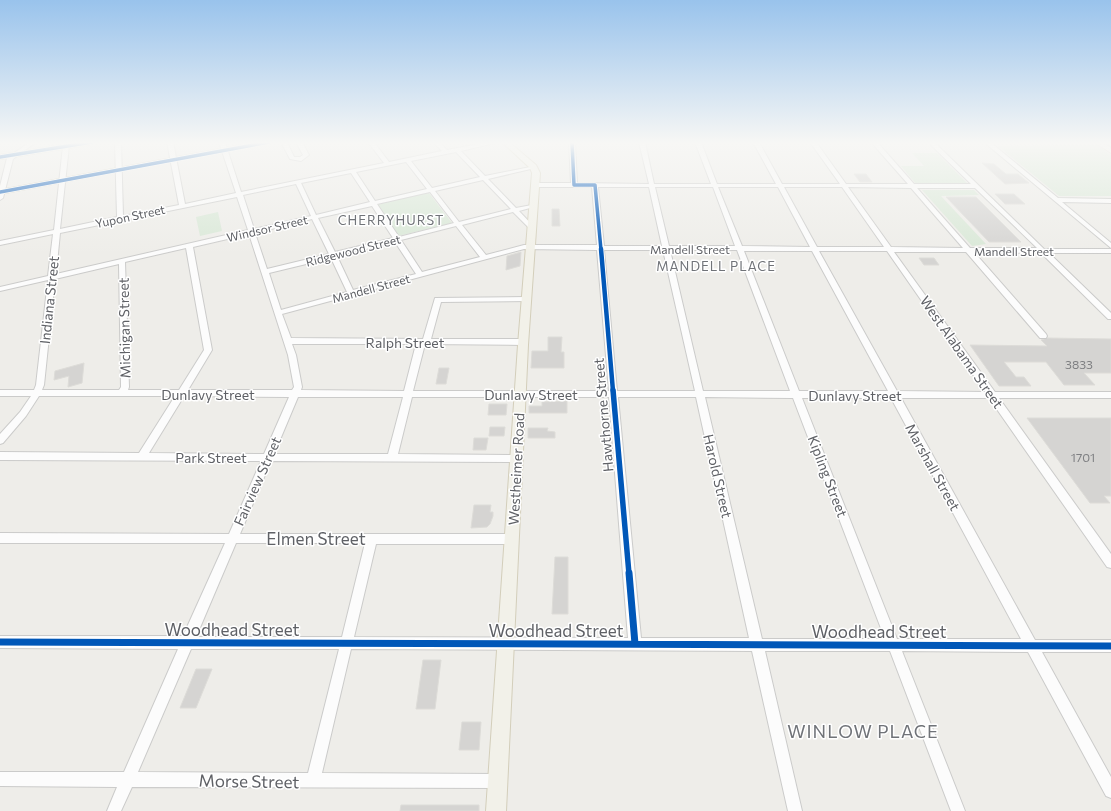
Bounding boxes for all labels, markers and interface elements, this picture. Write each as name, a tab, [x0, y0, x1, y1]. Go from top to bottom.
street label: Yupon Street	[94, 202, 166, 230]
street label: Windsor Street	[225, 212, 309, 244]
district label: CHERRYHURST	[338, 212, 444, 228]
street label: Ridgewood Street	[304, 231, 402, 269]
street label: Mandell Street	[650, 242, 730, 256]
street label: Mandell Street	[974, 244, 1054, 258]
street label: Indiana Street	[36, 255, 62, 345]
district label: MANDELL PLACE	[656, 258, 776, 274]
street label: Mandell Street	[330, 271, 412, 305]
street label: Michigan Street	[115, 277, 133, 378]
street label: West Alabama Street	[917, 292, 1007, 412]
street label: Ralph Street	[366, 334, 445, 351]
street label: Hawthorne Street	[590, 357, 616, 473]
house number: 3833	[1065, 357, 1093, 371]
street label: Dunlavy Street	[161, 386, 255, 403]
street label: Dunlavy Street	[484, 386, 578, 403]
street label: Dunlavy Street	[808, 387, 902, 404]
street label: Westheimer Road	[505, 412, 527, 526]
street label: Marshall Street	[902, 420, 964, 514]
street label: Harold Street	[700, 432, 736, 520]
street label: Kipling Street	[805, 433, 851, 520]
street label: Fairview Street	[230, 434, 284, 528]
street label: Park Street	[175, 449, 247, 466]
house number: 1701	[1071, 450, 1095, 464]
street label: Elmen Street	[266, 528, 366, 549]
street label: Woodhead Street	[164, 619, 300, 640]
street label: Woodhead Street	[488, 620, 624, 641]
street label: Woodhead Street	[811, 621, 947, 642]
district label: WINLOW PLACE	[787, 720, 939, 742]
street label: Morse Street	[198, 770, 300, 792]

